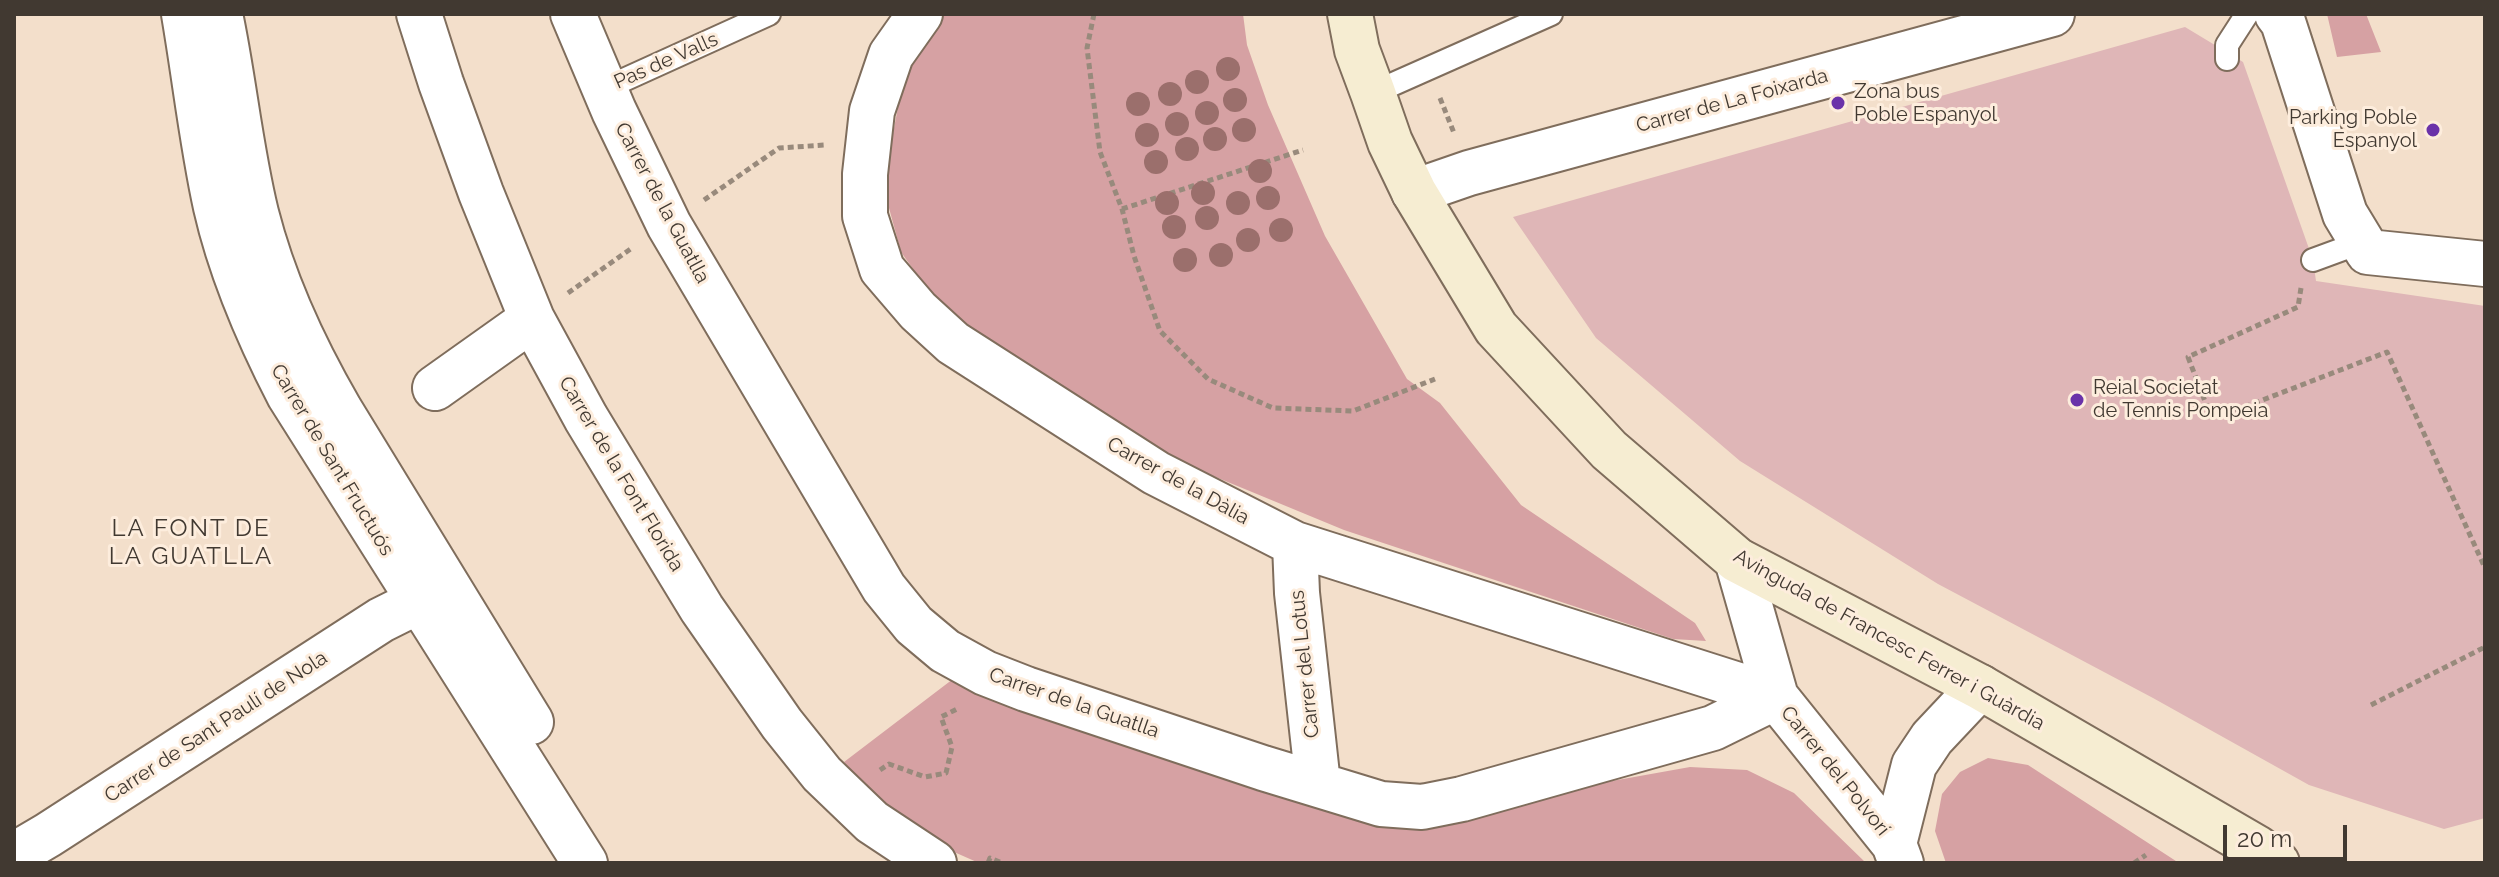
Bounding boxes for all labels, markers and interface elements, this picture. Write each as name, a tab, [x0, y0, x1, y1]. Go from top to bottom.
street label: Pas de Valls	[610, 27, 722, 95]
street label: Carrer de La Foixarda	[1634, 64, 1830, 138]
place label: Zona bus Poble Espanyol	[1854, 80, 1997, 127]
marker: Zona bus Poble Espanyol	[1829, 94, 1847, 112]
place label: Parking Poble Espanyol	[2289, 106, 2417, 153]
street label: Carrer de la Guatlla	[610, 119, 714, 287]
marker: Parking Poble Espanyol	[2424, 121, 2442, 139]
street label: Carrer de Sant Fructuós	[265, 360, 399, 560]
street label: Carrer de la Font Florida	[553, 372, 689, 576]
place label: Reial Societat de Tennis Pompeia	[2093, 376, 2268, 423]
marker: Reial Societat de Tennis Pompeia	[2068, 391, 2086, 409]
street label: Carrer de la Dàlia	[1103, 432, 1253, 530]
district label: LA FONT DE LA GUATLLA	[109, 515, 273, 571]
street label: Avinguda de Francesc Ferrer i Guàrdia	[1729, 544, 2049, 736]
street label: Carrer del Lotus	[1285, 589, 1325, 739]
street label: Carrer de Sant Paulí de Nola	[100, 646, 332, 808]
street label: Carrer de la Guatlla	[986, 663, 1162, 743]
street label: Carrer del Polvorí	[1775, 701, 1895, 841]
scale bar	[2227, 809, 2351, 859]
text: 20 m	[2237, 824, 2292, 853]

